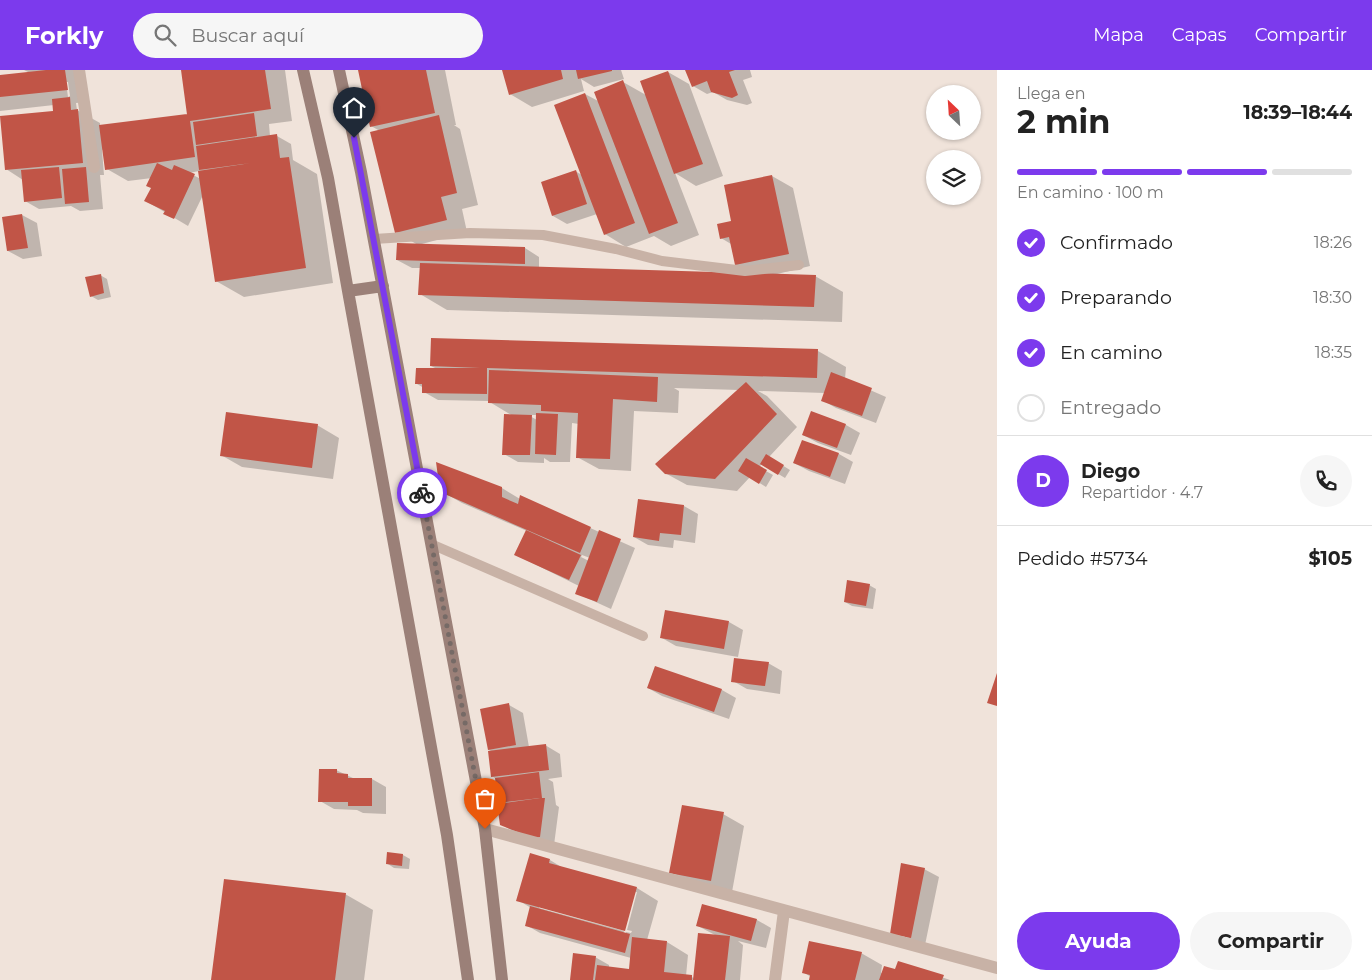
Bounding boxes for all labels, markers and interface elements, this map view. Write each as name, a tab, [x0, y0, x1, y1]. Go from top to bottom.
search box	[133, 13, 483, 58]
text: Forkly	[25, 21, 103, 50]
icon: search	[151, 21, 179, 49]
text: Buscar aquí	[191, 24, 304, 47]
text: Mapa	[1093, 24, 1144, 46]
text: Capas	[1172, 24, 1227, 46]
text: Compartir	[1255, 24, 1347, 46]
text: Llega en	[1017, 84, 1085, 103]
north arrow	[926, 85, 981, 140]
map controls	[926, 85, 981, 205]
pin	[333, 87, 375, 138]
icon: home	[340, 94, 368, 122]
text: 18:39–18:44	[1243, 101, 1352, 124]
text: 2 min	[1017, 102, 1110, 141]
button: layers	[926, 150, 981, 205]
text: En camino · 100 m	[1017, 183, 1164, 202]
icon: check	[1017, 229, 1045, 257]
text: Confirmado	[1060, 231, 1173, 254]
text: 18:26	[1314, 233, 1352, 252]
icon: check	[1017, 284, 1045, 312]
text: Preparando	[1060, 286, 1172, 309]
text: 18:30	[1313, 288, 1352, 307]
icon: check	[1017, 339, 1045, 367]
text: En camino	[1060, 341, 1162, 364]
text: 18:35	[1315, 343, 1352, 362]
text: Entregado	[1060, 396, 1161, 419]
button: phone	[1300, 455, 1352, 507]
text: Diego	[1081, 460, 1140, 483]
courier	[397, 468, 447, 518]
text: D	[1035, 469, 1051, 492]
icon: bike	[408, 479, 436, 507]
text: Repartidor · 4.7	[1081, 483, 1203, 502]
text: Pedido #5734	[1017, 547, 1148, 570]
text: $105	[1308, 547, 1352, 570]
pin	[464, 778, 506, 829]
icon: bag	[471, 785, 499, 813]
button: Ayuda	[1017, 912, 1180, 970]
button: Compartir	[1190, 912, 1352, 970]

